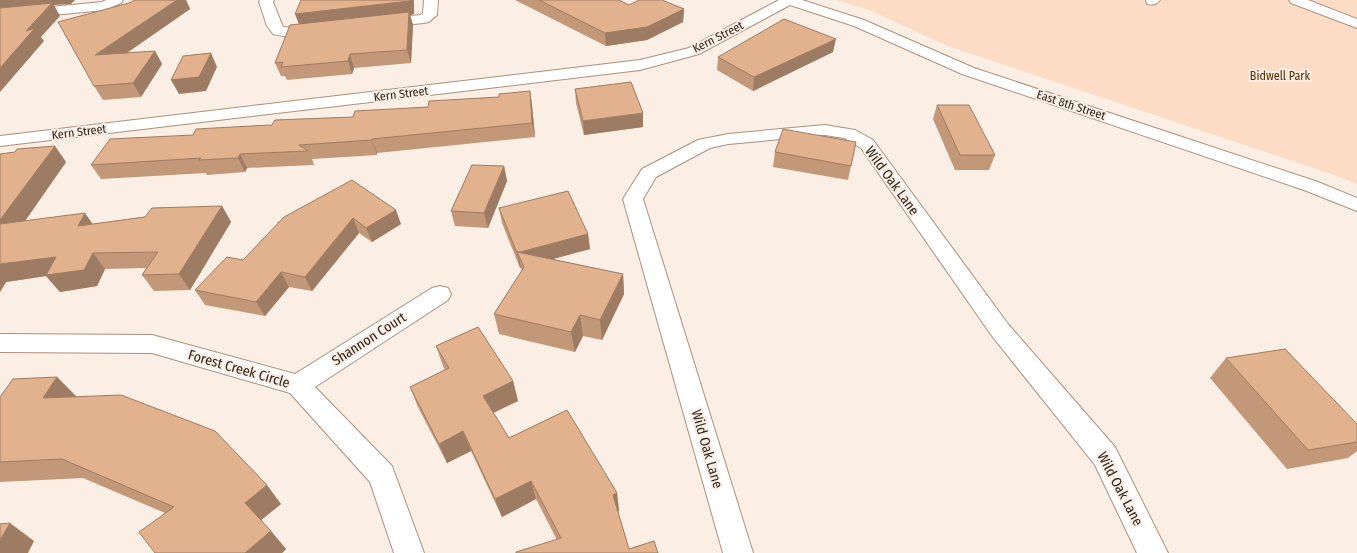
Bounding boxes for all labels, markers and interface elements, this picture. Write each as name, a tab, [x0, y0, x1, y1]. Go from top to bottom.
street label: Kern Street	[690, 18, 746, 56]
park label: Bidwell Park	[1250, 69, 1311, 83]
street label: Kern Street	[373, 84, 429, 104]
street label: East 8th Street	[1035, 87, 1107, 123]
street label: Kern Street	[51, 122, 107, 142]
street label: Wild Oak Lane	[861, 143, 923, 219]
street label: Shannon Court	[329, 309, 410, 369]
street label: Forest Creek Circle	[186, 346, 292, 392]
street label: Wild Oak Lane	[688, 408, 726, 490]
street label: Wild Oak Lane	[1093, 449, 1147, 529]

